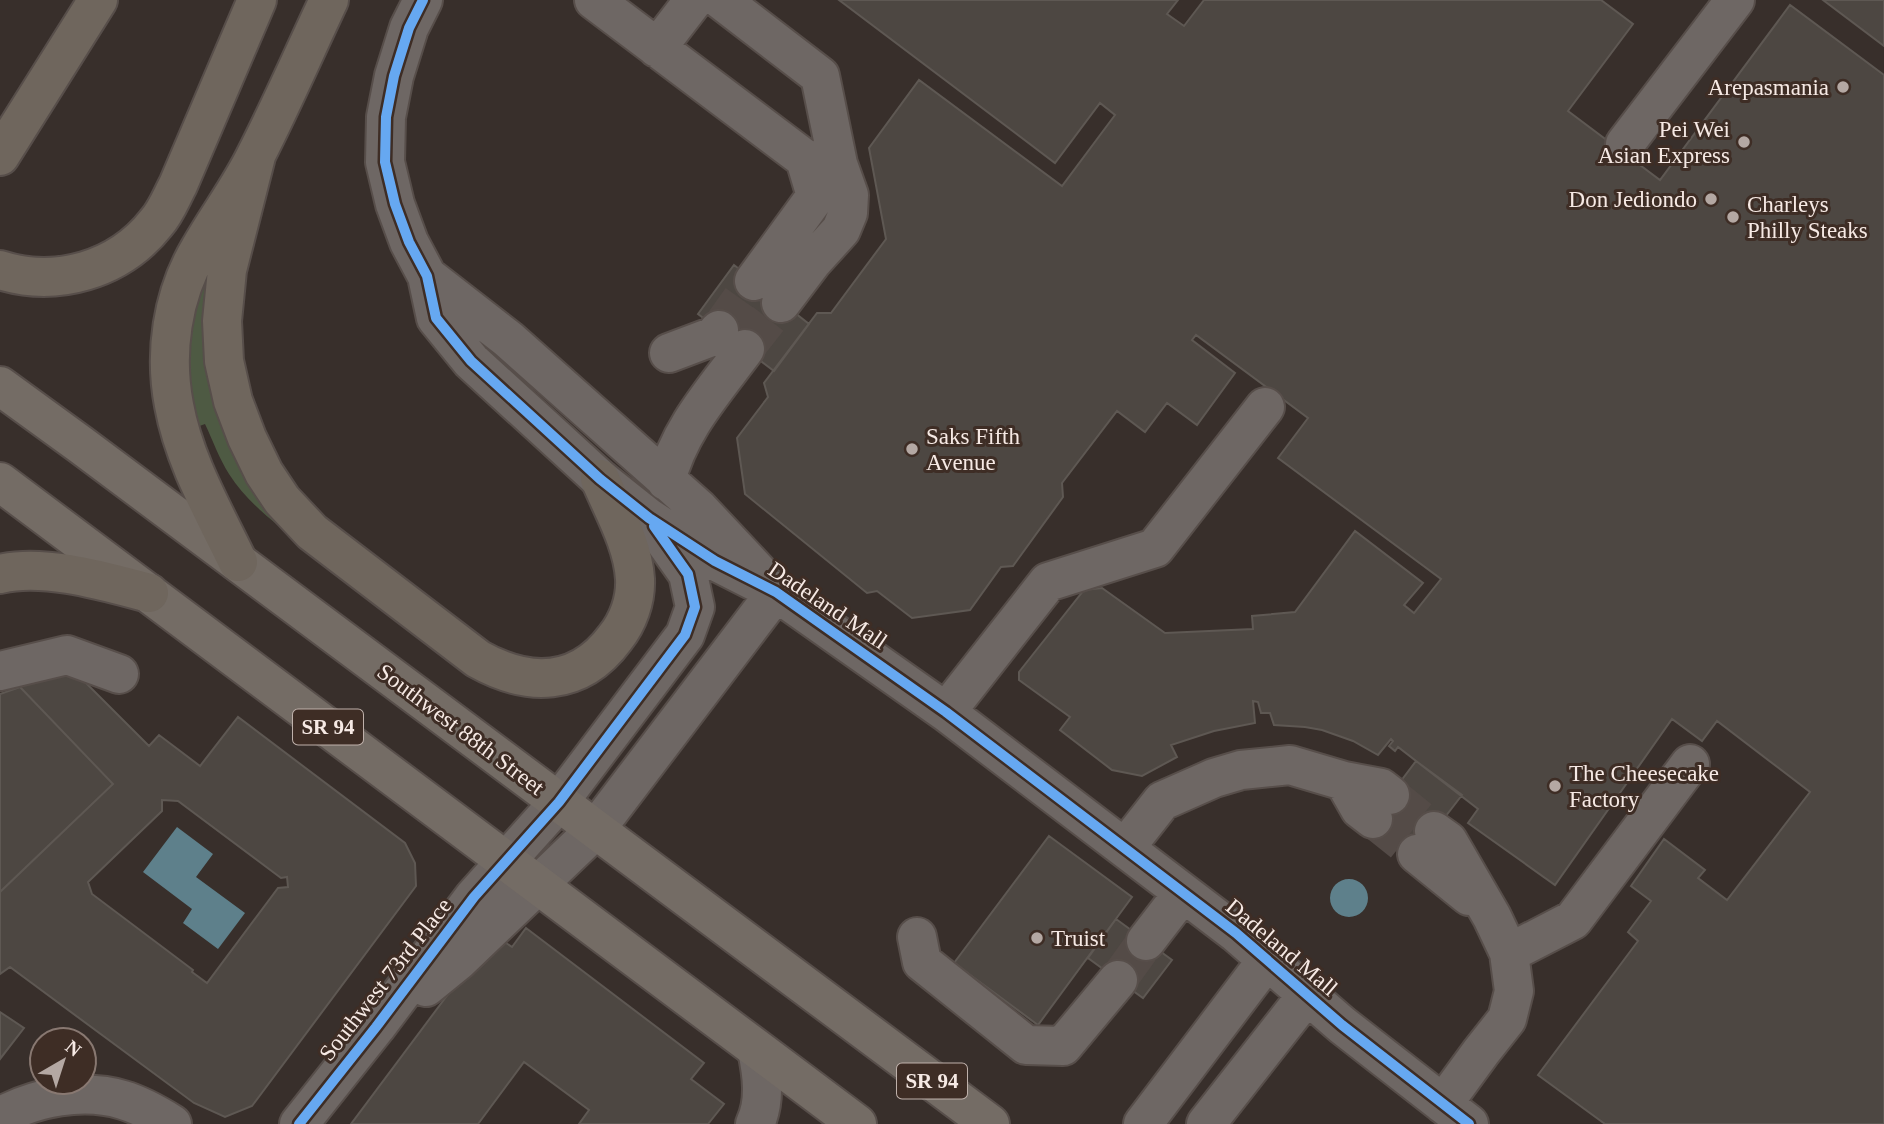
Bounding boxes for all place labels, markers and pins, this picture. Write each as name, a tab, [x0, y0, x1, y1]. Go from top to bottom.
place label: Arepasmania	[1708, 75, 1829, 100]
marker: Arepasmania	[1835, 79, 1851, 95]
place label: Pei Wei Asian Express	[1598, 117, 1730, 168]
marker: Pei Wei Asian Express	[1736, 134, 1752, 150]
place label: Don Jediondo	[1569, 187, 1697, 212]
marker: Don Jediondo	[1703, 191, 1719, 207]
place label: Charleys Philly Steaks	[1747, 192, 1868, 243]
marker: Charleys Philly Steaks	[1725, 209, 1741, 225]
place label: Saks Fifth Avenue	[926, 424, 1020, 475]
marker: Saks Fifth Avenue	[904, 441, 920, 457]
place label: The Cheesecake Factory	[1569, 761, 1719, 812]
marker: The Cheesecake Factory	[1547, 778, 1563, 794]
place label: Truist	[1051, 926, 1106, 951]
marker: Truist	[1029, 930, 1045, 946]

